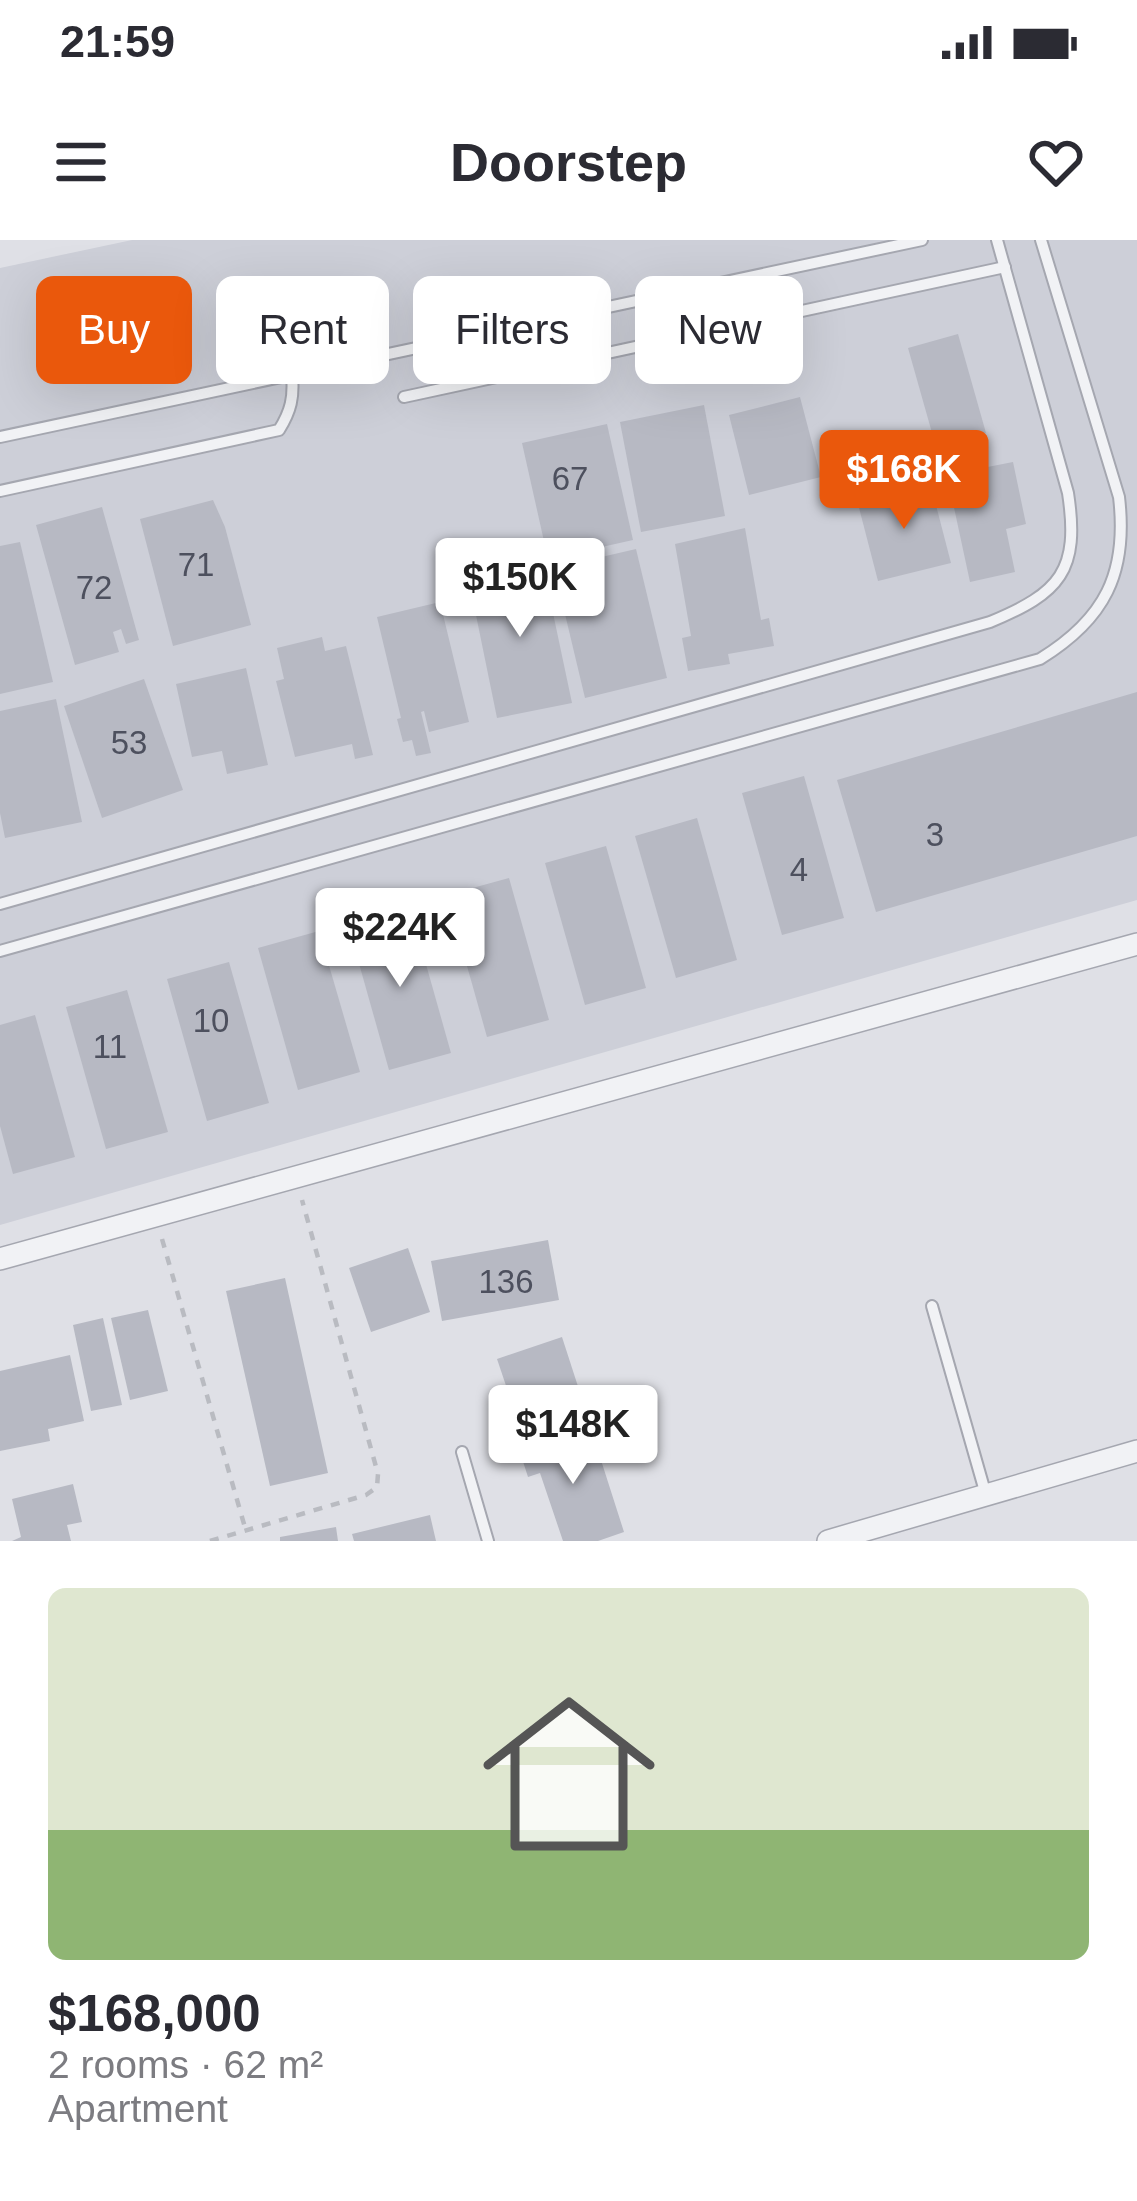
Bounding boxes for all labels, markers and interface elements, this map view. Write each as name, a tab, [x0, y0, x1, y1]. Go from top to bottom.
text: 21:59	[60, 16, 175, 67]
icon: menu	[48, 129, 114, 195]
icon: heart	[1023, 129, 1089, 195]
text: Doorstep	[450, 132, 687, 192]
chip: Buy	[36, 276, 192, 384]
chip: Rent	[216, 276, 389, 384]
chip: Filters	[413, 276, 611, 384]
chip: New	[635, 276, 803, 384]
pin: $168K	[820, 430, 988, 532]
text: $168K	[847, 447, 961, 490]
house number: 67	[552, 460, 588, 497]
pin: $150K	[436, 538, 604, 640]
house number: 71	[178, 546, 214, 583]
text: $150K	[463, 555, 577, 598]
house number: 72	[76, 569, 112, 606]
house number: 53	[111, 724, 147, 761]
house number: 3	[926, 816, 944, 853]
house number: 4	[790, 851, 808, 888]
pin: $224K	[316, 888, 484, 990]
text: $224K	[343, 905, 457, 948]
house number: 10	[193, 1002, 229, 1039]
house number: 11	[93, 1028, 127, 1065]
house number: 136	[478, 1263, 534, 1300]
pin: $148K	[489, 1385, 657, 1487]
text: $148K	[516, 1402, 630, 1445]
icon: home	[461, 1666, 677, 1882]
text: $168,000	[48, 1985, 261, 2042]
text: 2 rooms · 62 m²	[48, 2043, 323, 2086]
text: Apartment	[48, 2087, 228, 2130]

